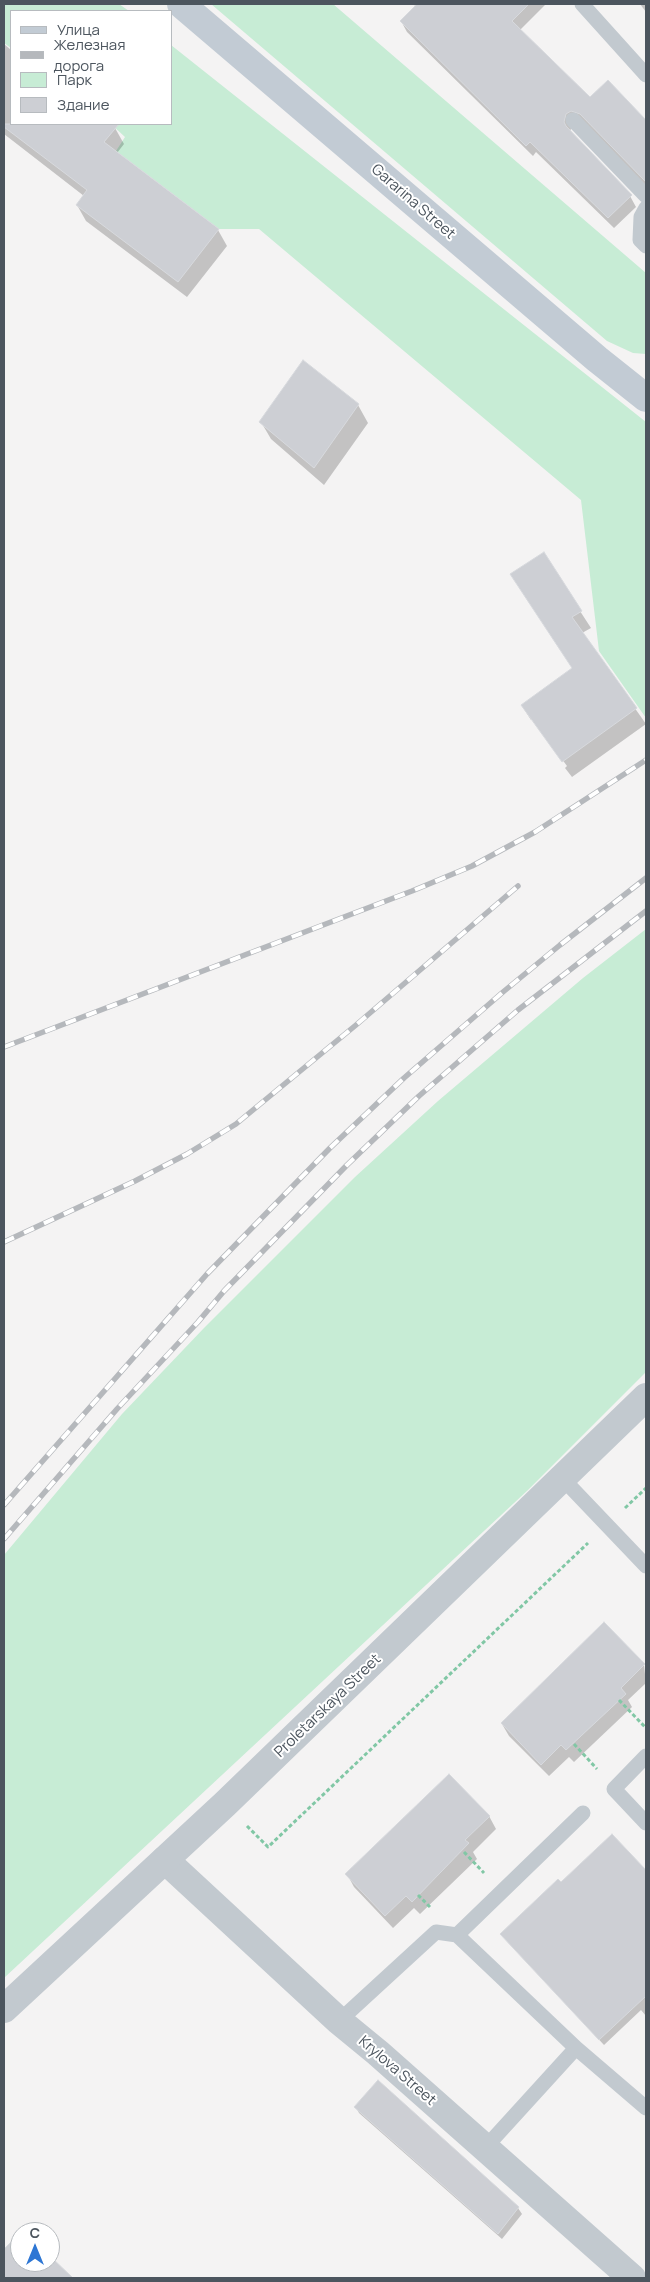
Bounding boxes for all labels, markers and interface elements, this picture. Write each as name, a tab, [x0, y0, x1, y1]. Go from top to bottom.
legend	[10, 10, 172, 125]
text: Улица	[57, 19, 100, 40]
text: Железная дорога	[54, 34, 125, 76]
text: Парк	[57, 69, 92, 90]
text: Здание	[57, 94, 109, 115]
street label: Gararina Street	[367, 161, 459, 243]
street label: Proletarskaya Street	[271, 1651, 385, 1761]
street label: Krylova Street	[355, 2032, 439, 2110]
north arrow	[10, 2222, 60, 2272]
text: С	[30, 2223, 40, 2242]

